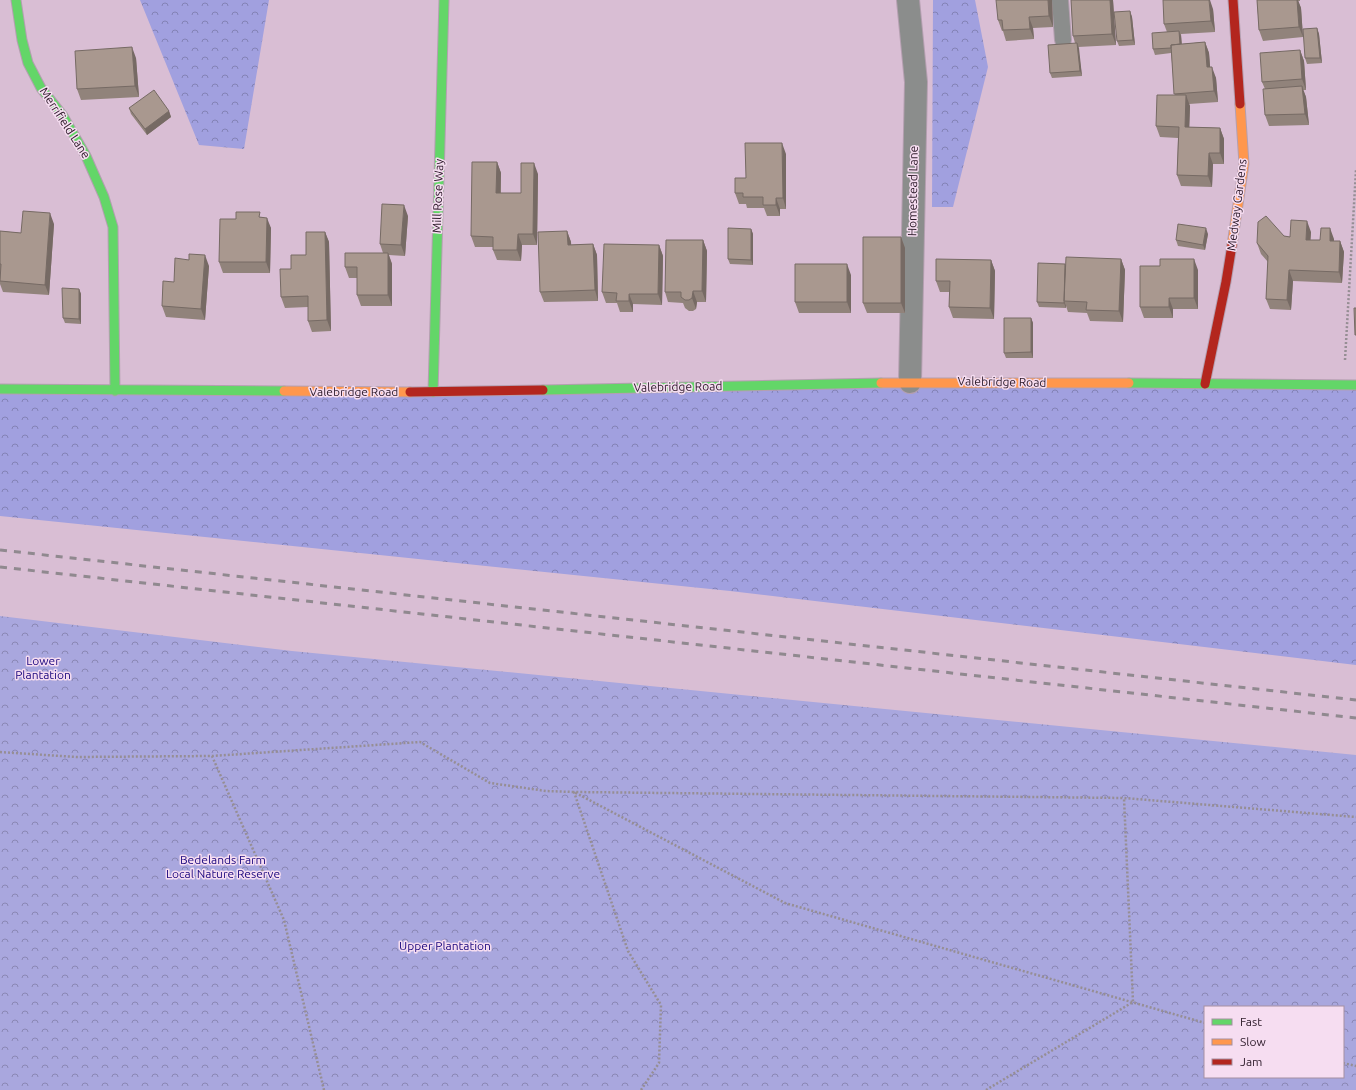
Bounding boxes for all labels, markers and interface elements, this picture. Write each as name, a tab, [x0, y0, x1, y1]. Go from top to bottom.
street label: Merrifield Lane	[38, 85, 93, 161]
street label: Homestead Lane	[905, 146, 920, 236]
street label: Mill Rose Way	[430, 158, 445, 233]
street label: Medway Gardens	[1224, 158, 1249, 252]
street label: Valebridge Road	[958, 374, 1047, 389]
street label: Valebridge Road	[633, 379, 722, 394]
street label: Valebridge Road	[310, 385, 398, 398]
park label: Lower Plantation	[15, 654, 71, 681]
park label: Bedelands Farm Local Nature Reserve	[166, 853, 280, 880]
park label: Upper Plantation	[399, 939, 491, 952]
legend	[1204, 1006, 1344, 1078]
text: Fast	[1240, 1015, 1262, 1028]
text: Slow	[1240, 1035, 1266, 1048]
text: Jam	[1240, 1055, 1262, 1068]

